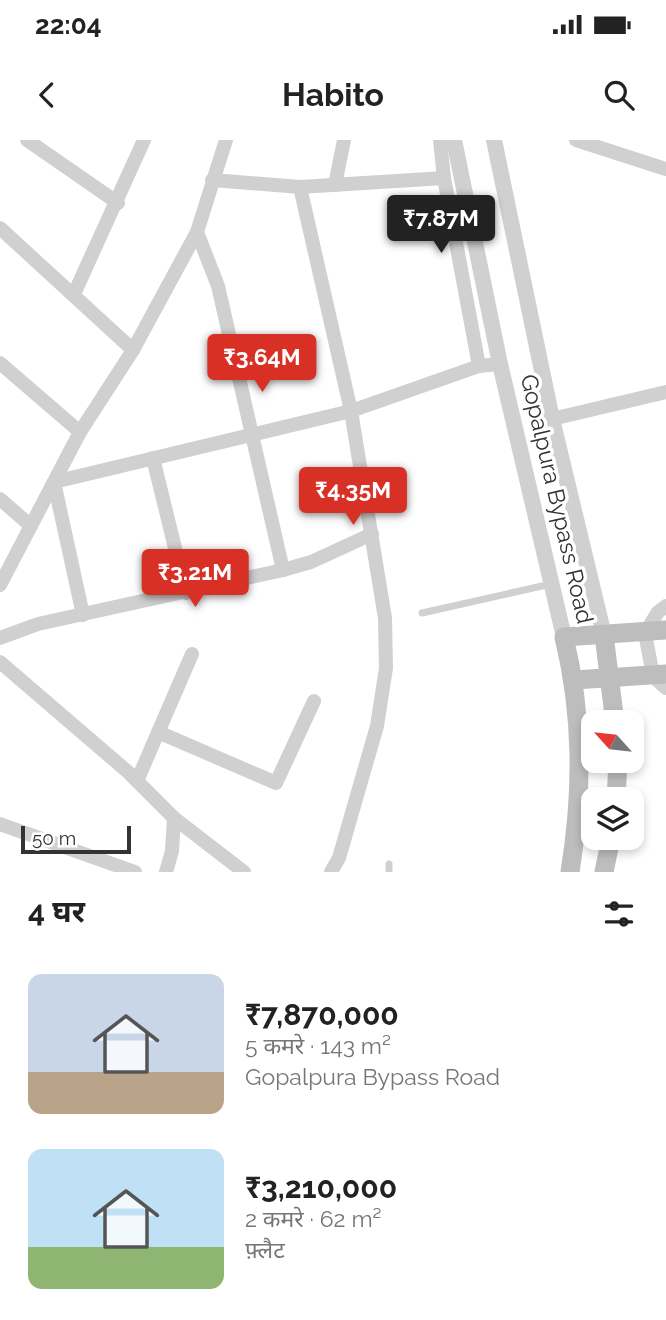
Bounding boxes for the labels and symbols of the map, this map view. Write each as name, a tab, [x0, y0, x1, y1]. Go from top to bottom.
pin: ₹7.87M	[384, 195, 498, 255]
pin: ₹3.64M	[205, 334, 319, 394]
street label: Gopalpura Bypass Road	[516, 372, 599, 626]
pin: ₹4.35M	[296, 468, 410, 527]
pin: ₹3.21M	[138, 550, 252, 609]
north arrow	[581, 710, 644, 774]
scale bar	[21, 823, 131, 855]

